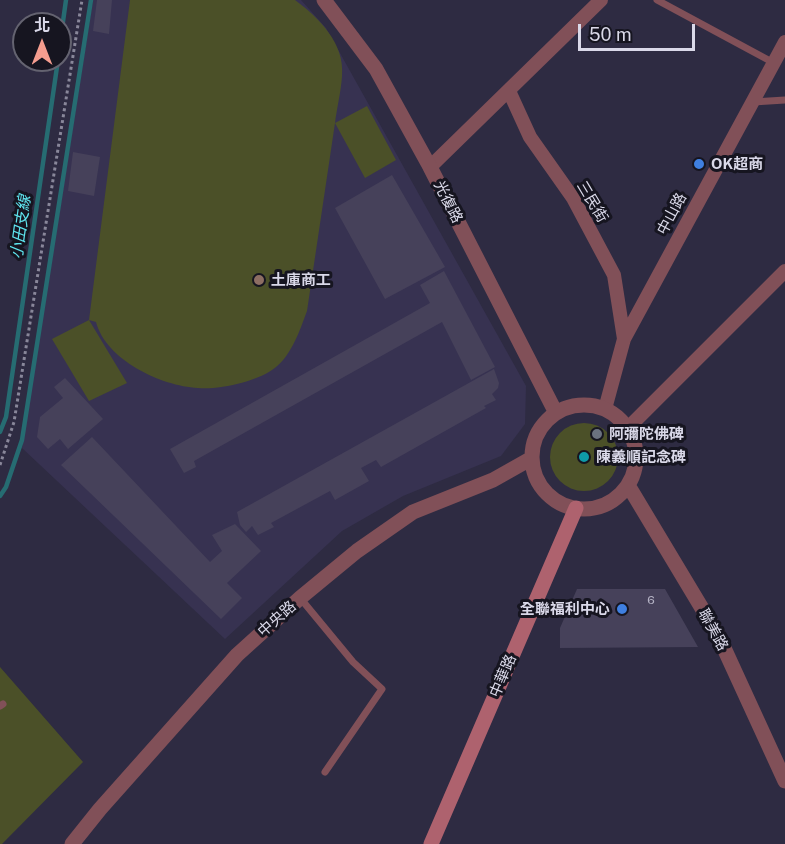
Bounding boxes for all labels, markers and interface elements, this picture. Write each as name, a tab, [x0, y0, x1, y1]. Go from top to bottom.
north arrow	[12, 12, 72, 72]
scale bar	[581, 12, 698, 50]
text: 北	[34, 16, 50, 35]
text: 50 m	[589, 24, 632, 45]
place label: OK超商	[711, 155, 763, 173]
marker: OK超商	[692, 157, 706, 171]
street label: 光復路	[430, 178, 466, 226]
street label: 三民街	[573, 178, 611, 226]
street label: 中山路	[653, 190, 691, 238]
water label: 小田支線	[7, 194, 35, 260]
place label: 土庫商工	[271, 271, 331, 289]
marker: 土庫商工	[252, 273, 266, 287]
place label: 阿彌陀佛碑	[609, 425, 684, 443]
marker: 阿彌陀佛碑	[590, 427, 604, 441]
place label: 陳義順記念碑	[596, 448, 686, 466]
marker: 陳義順記念碑	[577, 450, 591, 464]
house number: 6	[647, 593, 655, 607]
street label: 中央路	[254, 597, 300, 641]
place label: 全聯福利中心	[520, 600, 610, 618]
marker: 全聯福利中心	[615, 602, 629, 616]
street label: 聯美路	[694, 606, 732, 654]
street label: 中華路	[486, 652, 520, 700]

